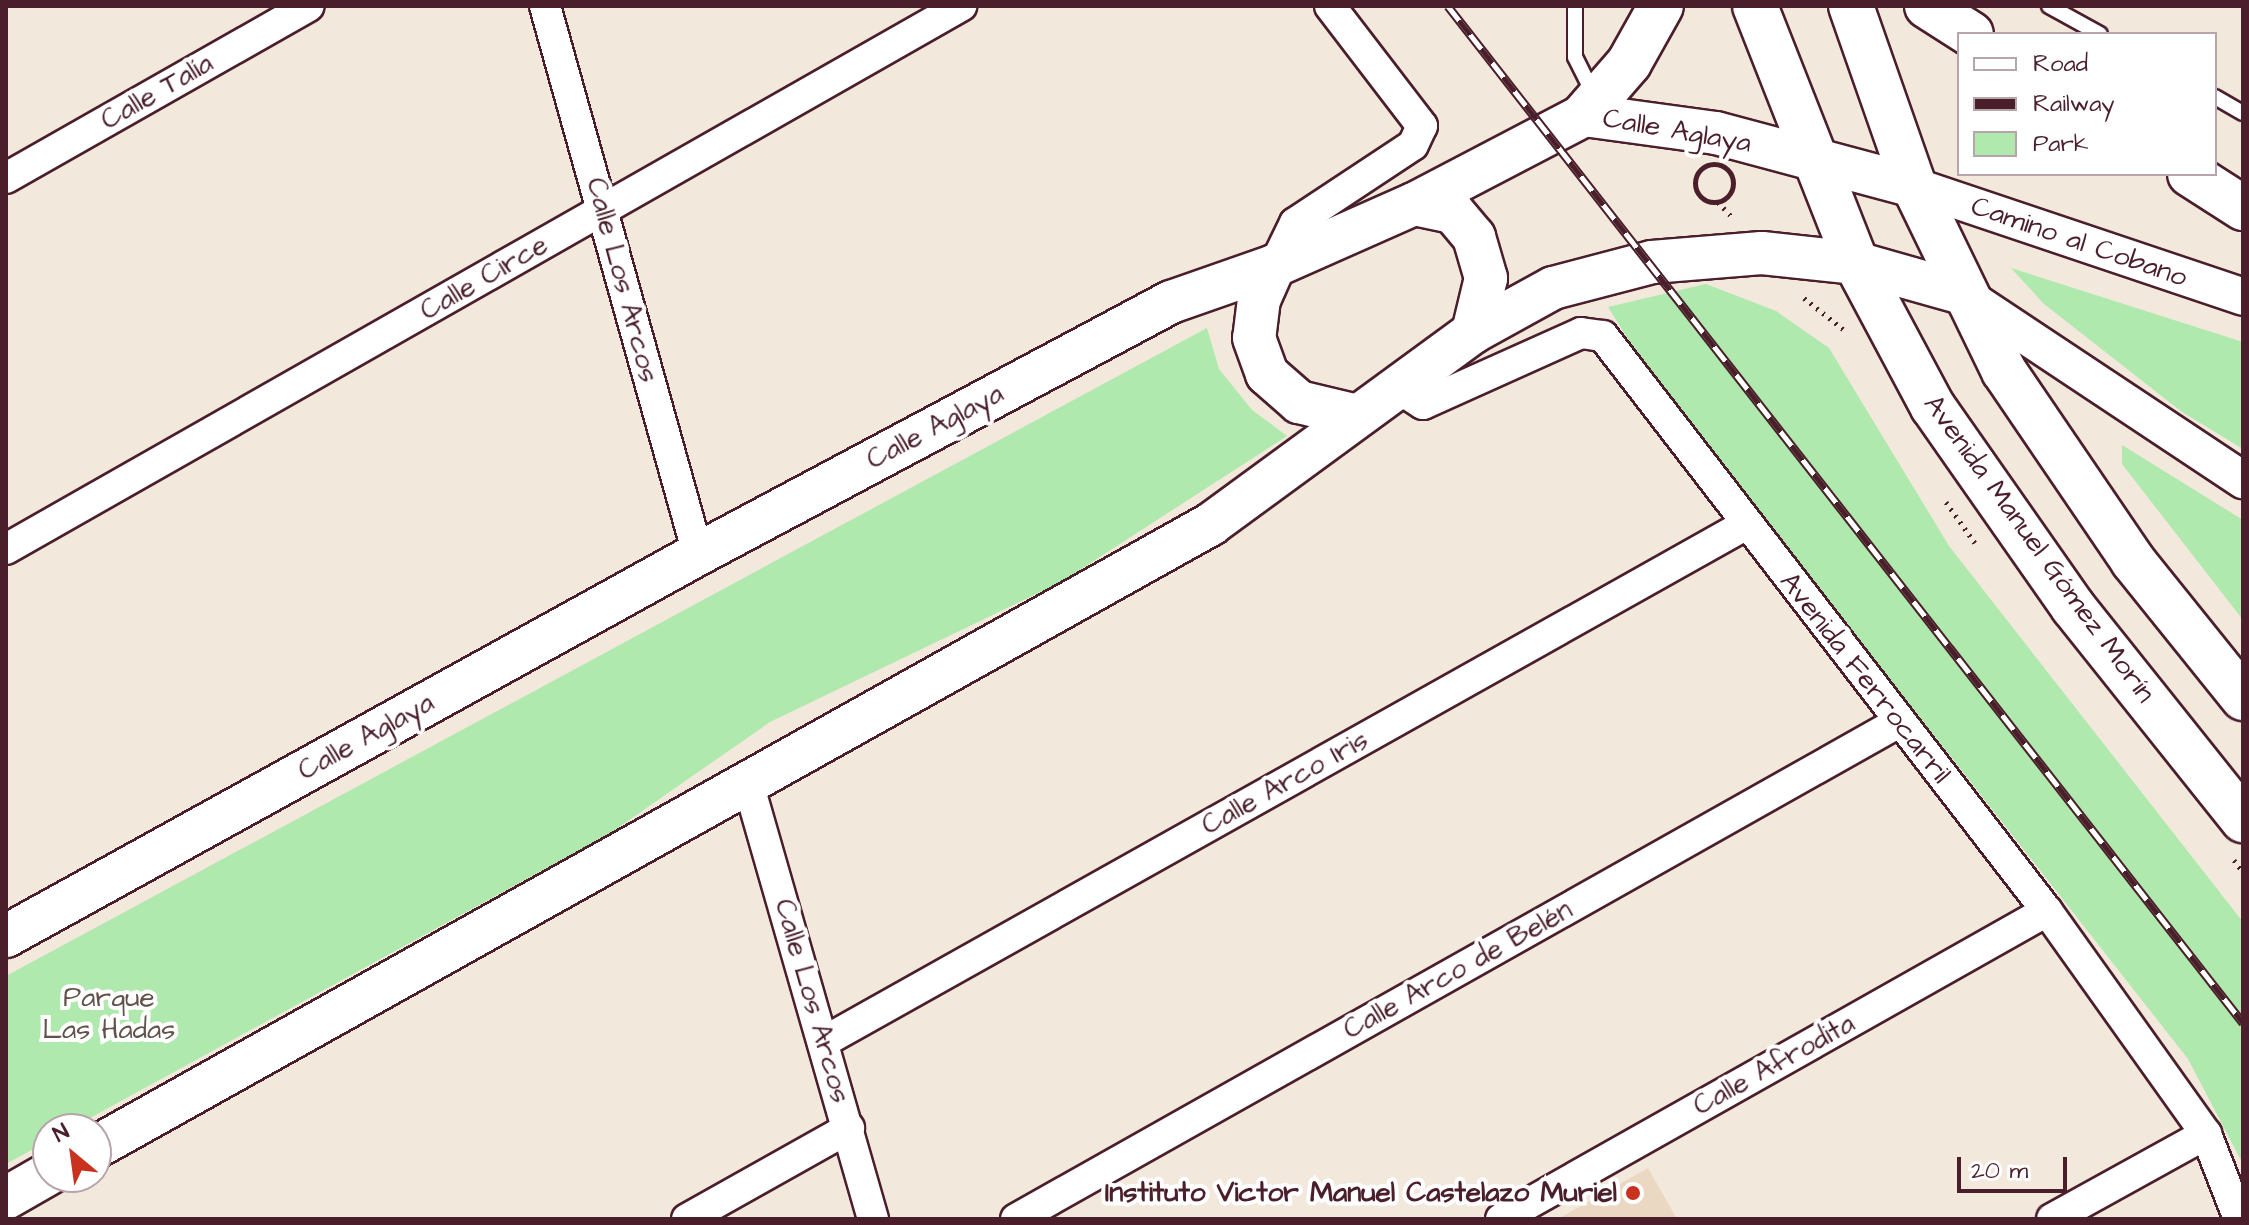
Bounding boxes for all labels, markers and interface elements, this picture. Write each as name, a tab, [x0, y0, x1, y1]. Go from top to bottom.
legend	[1957, 32, 2217, 176]
street label: Calle Talía	[95, 46, 219, 138]
text: Road	[2033, 47, 2088, 81]
text: Railway	[2033, 87, 2115, 121]
street label: Calle Aglaya	[1600, 101, 1754, 161]
text: Park	[2033, 127, 2089, 161]
street label: Calle Los Arcos	[579, 174, 665, 386]
street label: Camino al Cobano	[1967, 189, 2191, 295]
street label: Calle Circe	[414, 228, 554, 328]
street label: Calle Aglaya	[861, 377, 1009, 477]
street label: Avenida Manuel Gómez Morín	[1916, 389, 2162, 709]
street label: Avenida Ferrocarril	[1772, 566, 1958, 790]
street label: Calle Aglaya	[292, 686, 440, 788]
street label: Calle Arco Iris	[1196, 723, 1374, 843]
street label: Calle Arco de Belén	[1338, 893, 1578, 1047]
street label: Calle Los Arcos	[767, 895, 857, 1107]
park label: Parque Las Hadas	[43, 981, 175, 1047]
street label: Calle Afrodita	[1688, 1007, 1860, 1123]
north arrow	[32, 1113, 112, 1193]
text: N	[48, 1116, 75, 1150]
scale bar	[1961, 1141, 2071, 1191]
text: 20 m	[1971, 1154, 2028, 1188]
place label: Instituto Victor Manuel Castelazo Muriel	[1105, 1176, 1617, 1210]
marker: Instituto Victor Manuel Castelazo Muriel	[1624, 1184, 1642, 1202]

